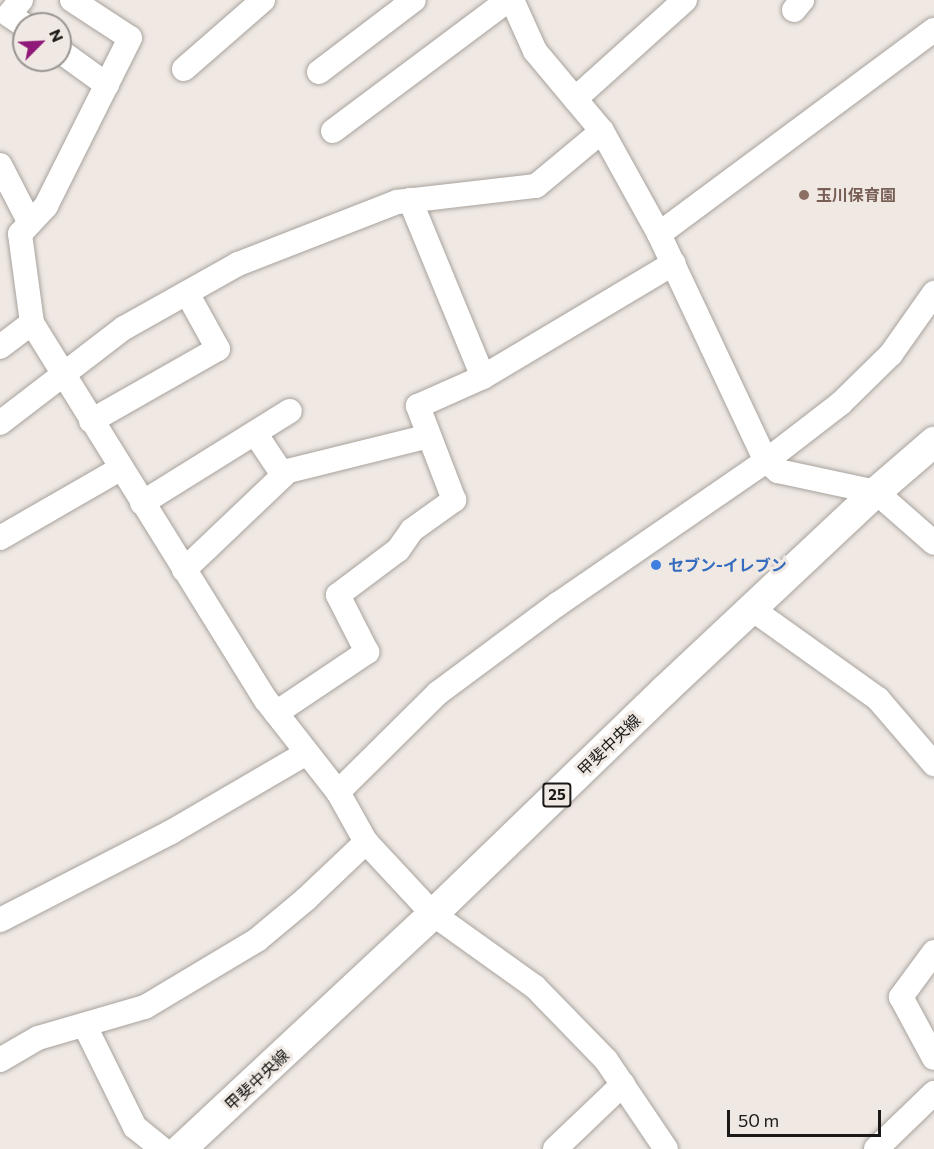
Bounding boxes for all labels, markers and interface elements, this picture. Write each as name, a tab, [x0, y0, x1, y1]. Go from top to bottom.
north arrow	[12, 12, 72, 72]
text: N	[46, 26, 68, 45]
place label: 玉川保育園	[816, 185, 896, 205]
marker: 玉川保育園	[797, 188, 811, 202]
place label: セブン-イレブン	[668, 555, 787, 575]
marker: セブン-イレブン	[649, 558, 663, 572]
street label: 甲斐中央線	[574, 710, 644, 780]
road number: 25	[542, 783, 572, 807]
street label: 甲斐中央線	[221, 1046, 293, 1114]
scale bar	[730, 1098, 884, 1136]
text: 50 m	[738, 1109, 779, 1131]

